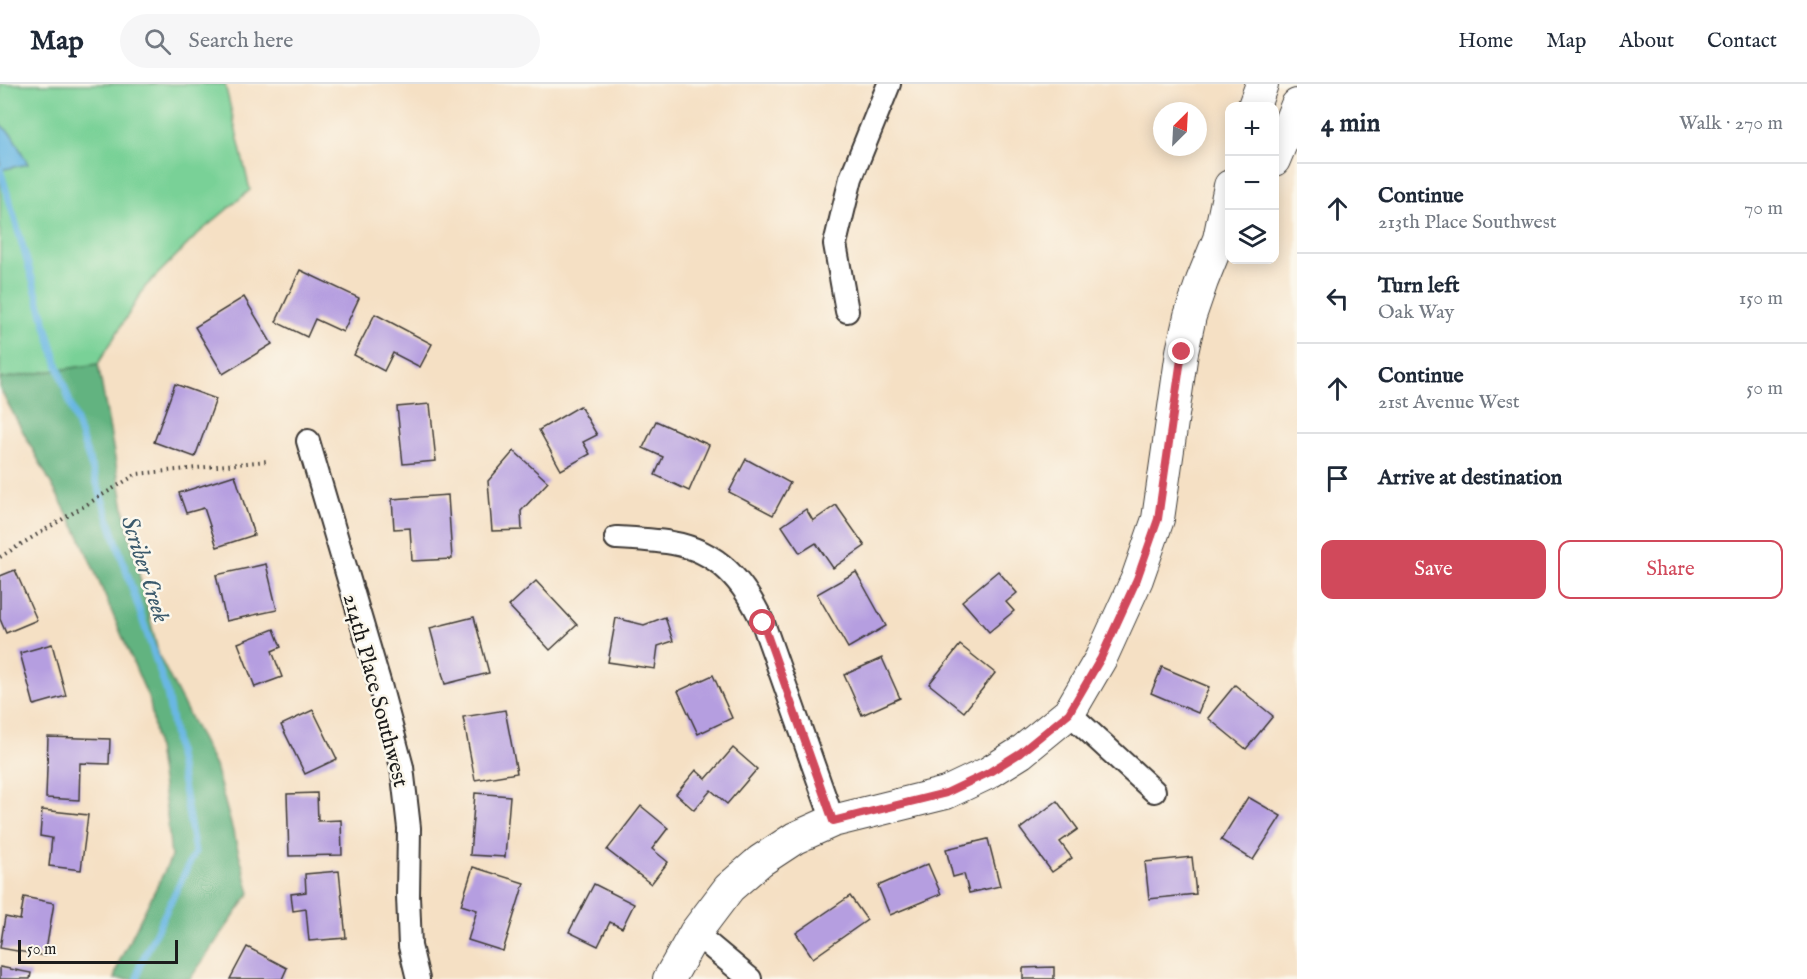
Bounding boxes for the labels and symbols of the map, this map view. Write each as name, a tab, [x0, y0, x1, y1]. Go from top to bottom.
north arrow	[1153, 102, 1207, 156]
route end	[1168, 338, 1194, 364]
water label: Scriber Creek	[113, 512, 176, 627]
street label: 214th Place Southwest	[336, 591, 414, 791]
route start	[749, 609, 775, 635]
scale bar	[18, 937, 178, 964]

